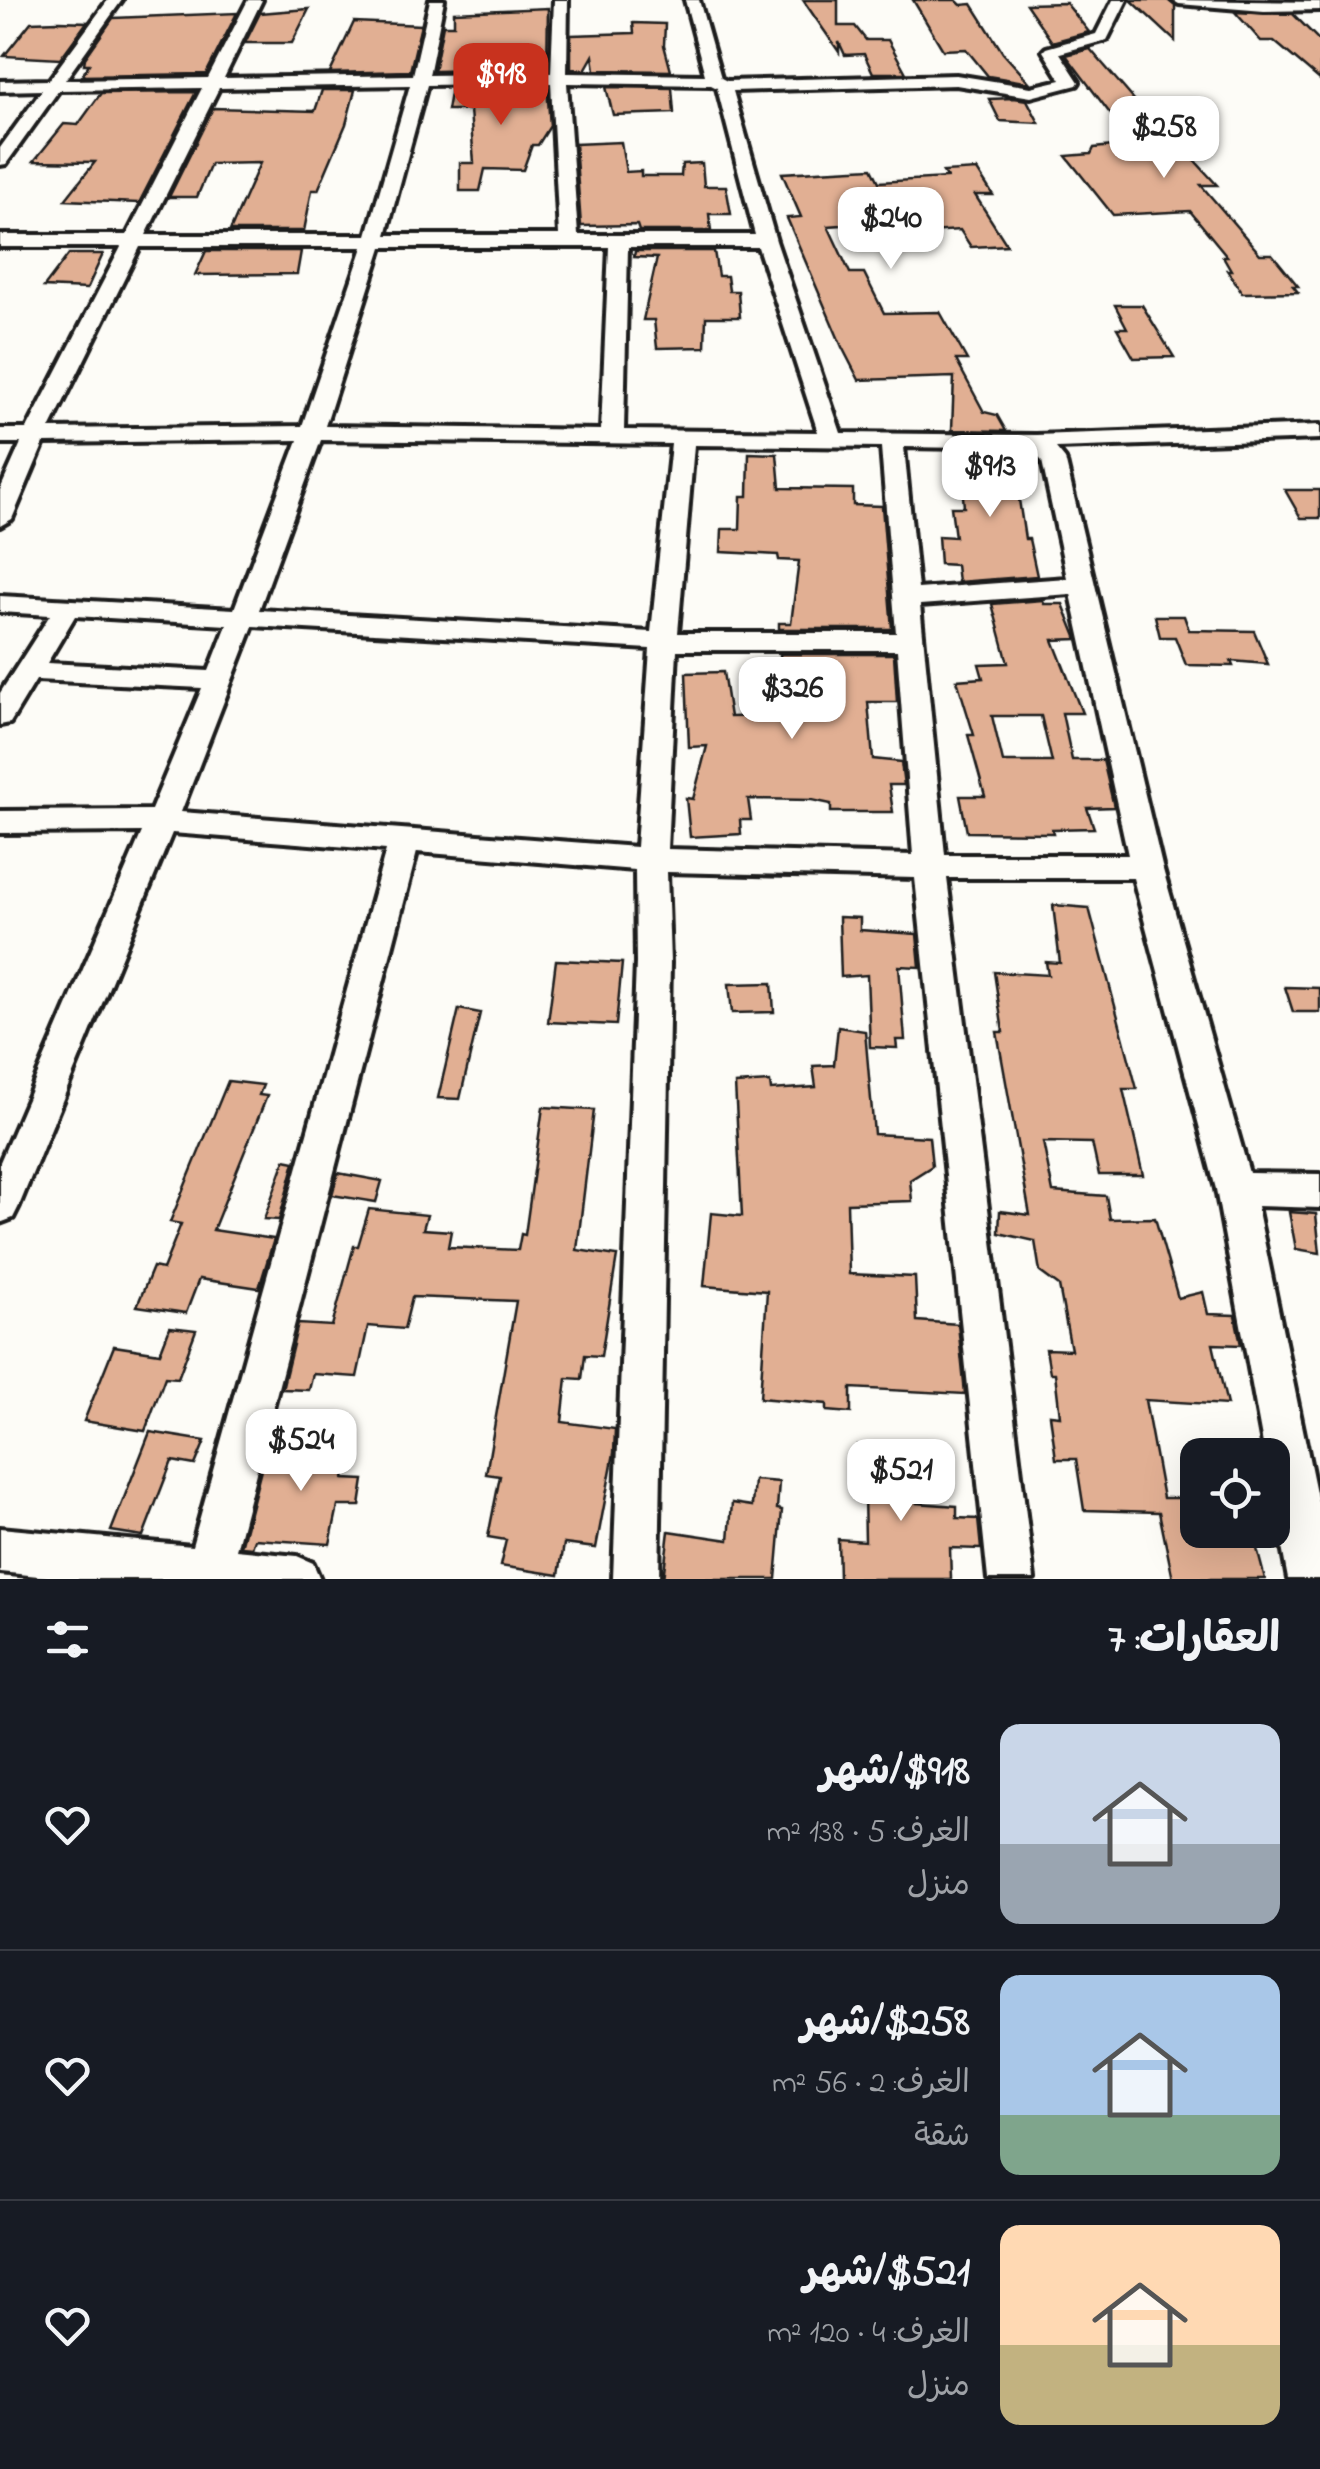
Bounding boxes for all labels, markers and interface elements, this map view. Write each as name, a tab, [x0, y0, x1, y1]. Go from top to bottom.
pin: $918	[442, 43, 560, 128]
text: $918	[475, 52, 527, 99]
pin: $258	[1105, 96, 1223, 181]
text: $258	[1131, 105, 1197, 152]
pin: $240	[832, 187, 950, 272]
text: $240	[860, 196, 922, 243]
pin: $913	[931, 435, 1049, 520]
text: $913	[964, 444, 1016, 491]
pin: $326	[733, 657, 851, 742]
text: $326	[761, 666, 823, 713]
pin: $524	[242, 1409, 360, 1494]
text: $524	[268, 1418, 334, 1465]
map controls	[1180, 1438, 1290, 1548]
button: locate	[1180, 1438, 1290, 1548]
pin: $521	[842, 1439, 960, 1524]
text: $521	[869, 1448, 933, 1495]
text: العقارات: 7	[1108, 1610, 1280, 1671]
icon: filters	[40, 1612, 95, 1667]
text: $918/شهر	[820, 1742, 970, 1803]
icon: home	[1080, 1764, 1200, 1884]
icon: heart	[40, 1797, 95, 1852]
text: الغرف: 5 · 138 m²	[767, 1810, 970, 1857]
text: منزل	[907, 1863, 970, 1910]
text: $258/شهر	[801, 1993, 970, 2054]
icon: home	[1080, 2015, 1200, 2135]
icon: heart	[40, 2048, 95, 2103]
text: الغرف: 2 · 56 m²	[772, 2061, 970, 2108]
text: شقة	[914, 2114, 970, 2161]
text: $521/شهر	[803, 2243, 970, 2304]
icon: home	[1080, 2265, 1200, 2385]
icon: heart	[40, 2298, 95, 2353]
text: الغرف: 4 · 120 m²	[767, 2311, 970, 2358]
text: منزل	[907, 2364, 970, 2411]

